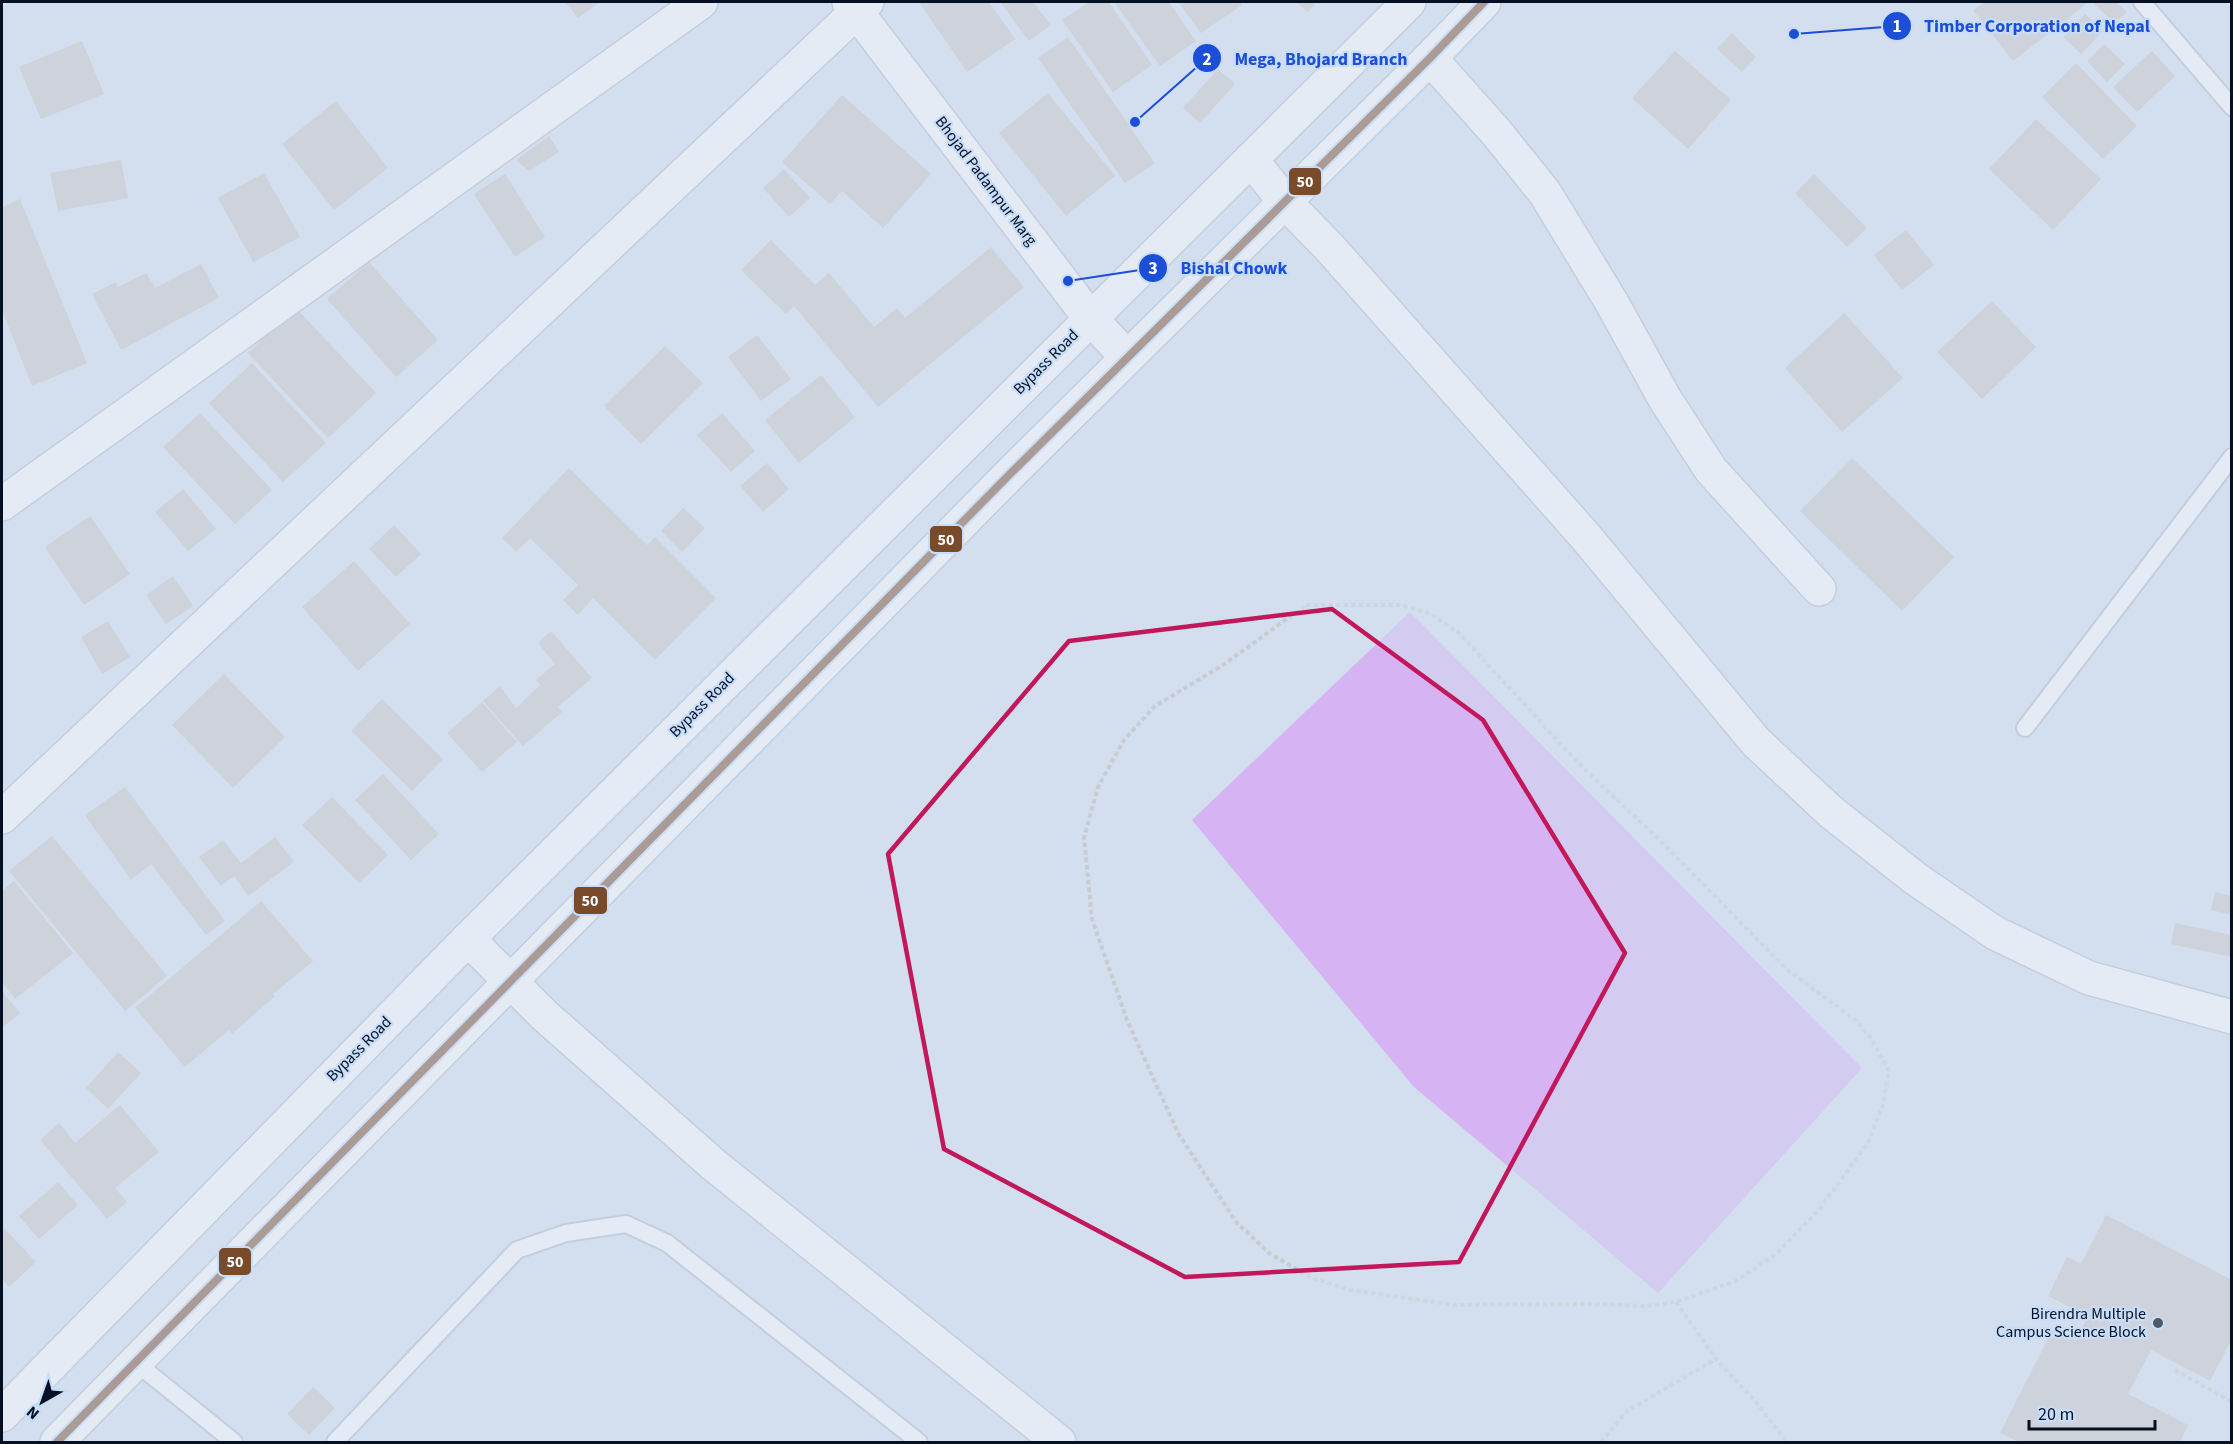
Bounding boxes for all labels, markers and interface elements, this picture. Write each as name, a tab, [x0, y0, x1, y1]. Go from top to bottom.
callout: Timber Corporation of Nepal	[1882, 8, 2162, 44]
text: 1	[1892, 14, 1902, 39]
text: Timber Corporation of Nepal	[1924, 14, 2150, 39]
callout: Mega, Bhojard Branch	[1192, 40, 1419, 76]
text: 2	[1202, 47, 1212, 72]
text: Mega, Bhojard Branch	[1234, 47, 1408, 72]
street label: Bhojad Padampur Marg	[930, 112, 1042, 250]
line badge: 50	[1288, 167, 1322, 196]
text: 50	[1297, 171, 1313, 193]
callout: Bishal Chowk	[1138, 250, 1299, 286]
text: 3	[1148, 256, 1158, 281]
text: Bishal Chowk	[1181, 256, 1288, 281]
street label: Bypass Road	[1008, 324, 1084, 400]
line badge: 50	[929, 525, 963, 553]
text: 50	[938, 529, 954, 551]
street label: Bypass Road	[664, 667, 740, 743]
line badge: 50	[573, 886, 608, 915]
text: 50	[582, 890, 598, 912]
street label: Bypass Road	[321, 1011, 397, 1087]
line badge: 50	[218, 1247, 252, 1276]
text: 50	[227, 1251, 243, 1273]
place label: Birendra Multiple Campus Science Block	[1996, 1303, 2146, 1343]
marker: Birendra Multiple Campus Science Block	[2151, 1316, 2165, 1330]
north arrow	[12, 1372, 72, 1432]
scale bar	[2029, 1393, 2155, 1431]
text: N	[22, 1401, 44, 1425]
text: 20 m	[2038, 1402, 2074, 1427]

